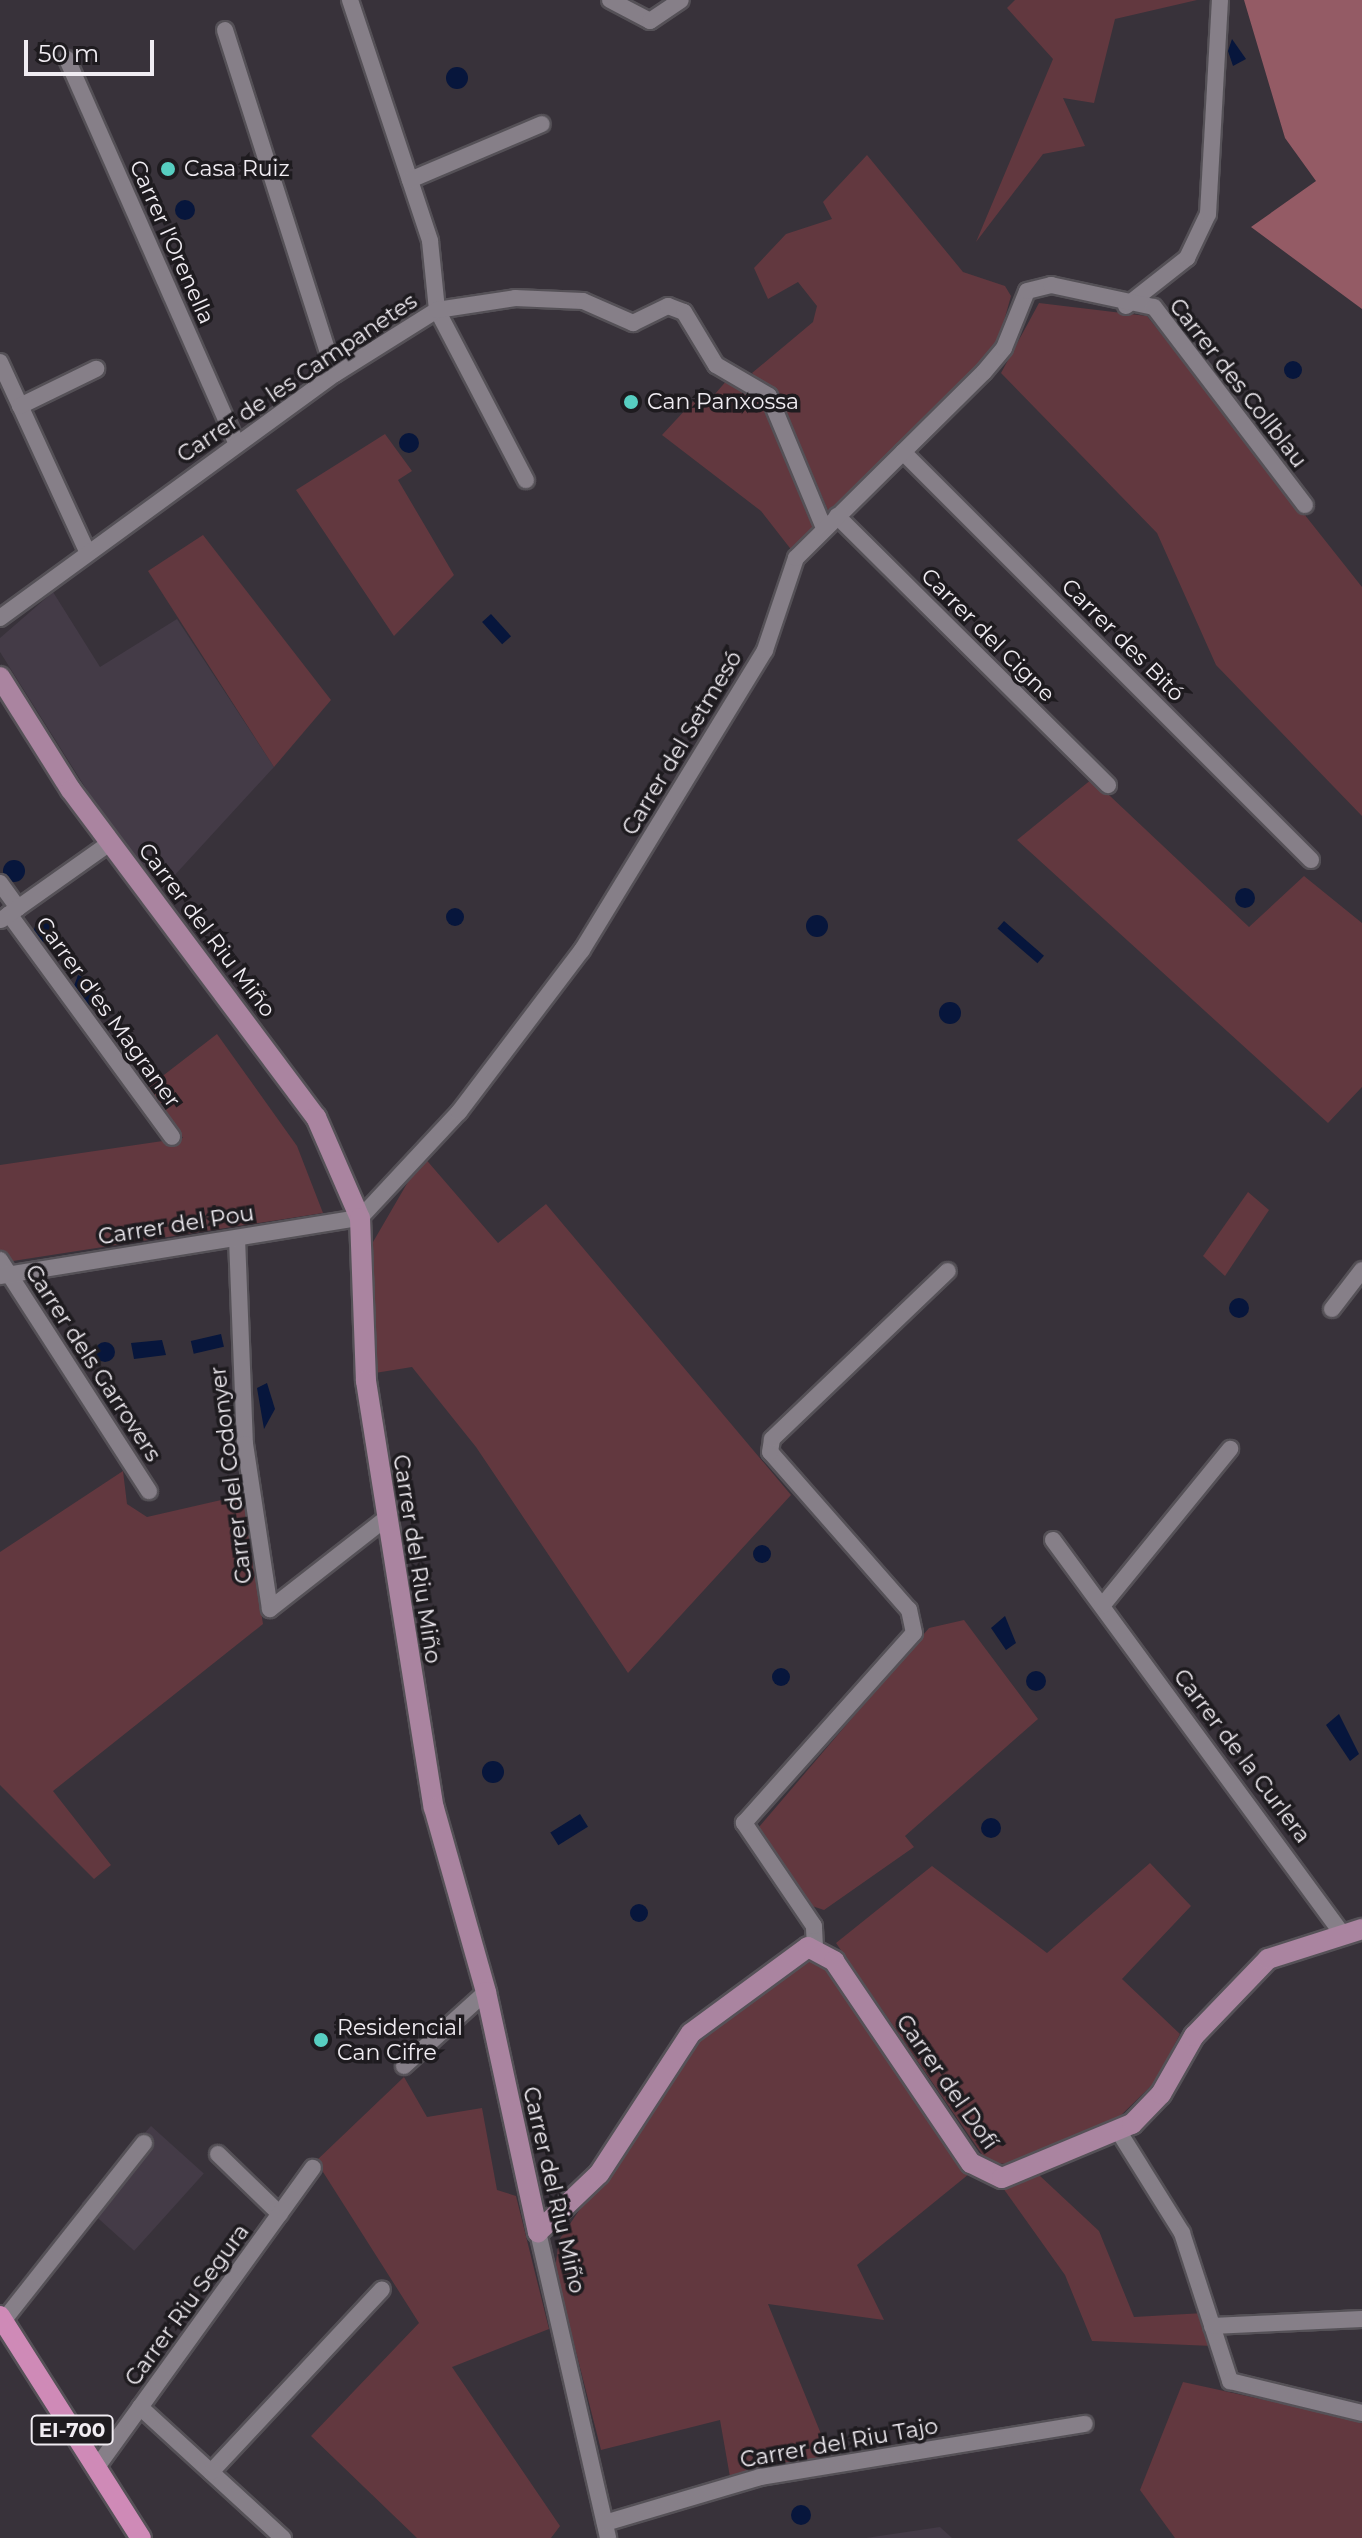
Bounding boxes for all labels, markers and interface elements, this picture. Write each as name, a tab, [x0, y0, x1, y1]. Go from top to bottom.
scale bar	[28, 24, 158, 74]
text: 50 m	[38, 39, 99, 68]
street label: Carrer l'Orenella	[124, 156, 220, 328]
place label: Casa Ruiz	[184, 156, 290, 182]
marker: Casa Ruiz	[159, 160, 177, 178]
street label: Carrer de les Campanetes	[172, 288, 422, 468]
street label: Carrer des Collblau	[1164, 293, 1312, 473]
place label: Can Panxossa	[647, 389, 799, 415]
marker: Can Panxossa	[622, 393, 640, 411]
street label: Carrer del Cigne	[916, 563, 1060, 707]
street label: Carrer des Bitó	[1056, 573, 1190, 707]
street label: Carrer del Setmesó	[617, 646, 747, 840]
street label: Carrer del Riu Miño	[133, 838, 281, 1022]
street label: Carrer d'es Magraner	[30, 912, 186, 1112]
street label: Carrer del Pou	[96, 1200, 256, 1250]
street label: Carrer dels Garrovers	[20, 1260, 166, 1466]
street label: Carrer del Codonyer	[205, 1365, 257, 1585]
street label: Carrer del Riu Miño	[387, 1453, 447, 1665]
street label: Carrer de la Curlera	[1168, 1664, 1316, 1848]
street label: Carrer del Dofí	[891, 2009, 1003, 2155]
place label: Residencial Can Cifre	[337, 2014, 463, 2066]
marker: Residencial Can Cifre	[312, 2031, 330, 2049]
street label: Carrer del Riu Miño	[517, 2084, 591, 2296]
street label: Carrer Riu Segura	[119, 2219, 255, 2391]
street label: Carrer del Riu Tajo	[738, 2413, 940, 2473]
road number: EI-700	[30, 2414, 114, 2446]

